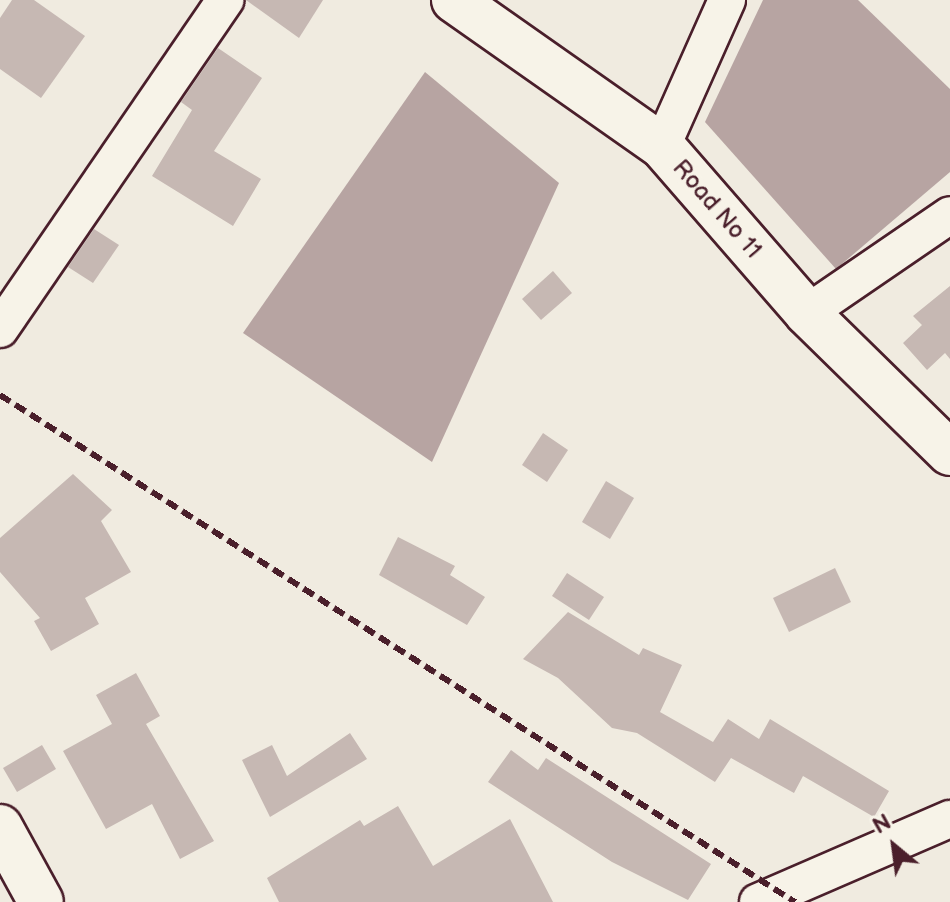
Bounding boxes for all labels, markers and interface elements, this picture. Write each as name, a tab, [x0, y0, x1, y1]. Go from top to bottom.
street label: Road No 11	[666, 154, 768, 264]
north arrow	[854, 806, 934, 886]
text: N	[868, 809, 896, 840]

